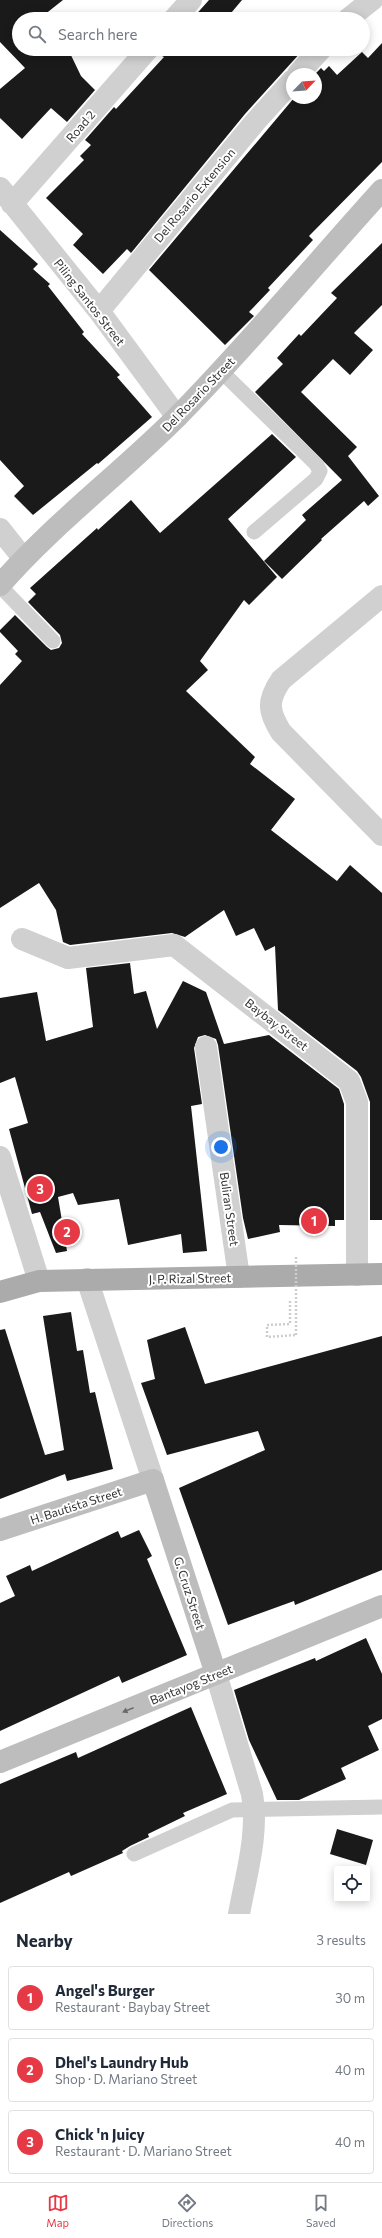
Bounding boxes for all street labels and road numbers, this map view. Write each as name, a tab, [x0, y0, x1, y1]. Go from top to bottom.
street label: Road 2	[63, 107, 98, 145]
street label: Del Rosario Extension	[151, 145, 237, 245]
street label: Piling Santos Street	[52, 256, 128, 348]
street label: Del Rosario Street	[159, 354, 237, 434]
street label: Baybay Street	[243, 995, 311, 1053]
street label: Buliran Street	[218, 1171, 242, 1247]
street label: J. P. Rizal Street	[149, 1270, 232, 1287]
street label: H. Bautista Street	[28, 1484, 124, 1526]
street label: G. Cruz Street	[172, 1555, 208, 1631]
street label: Bantayog Street	[148, 1661, 234, 1707]

